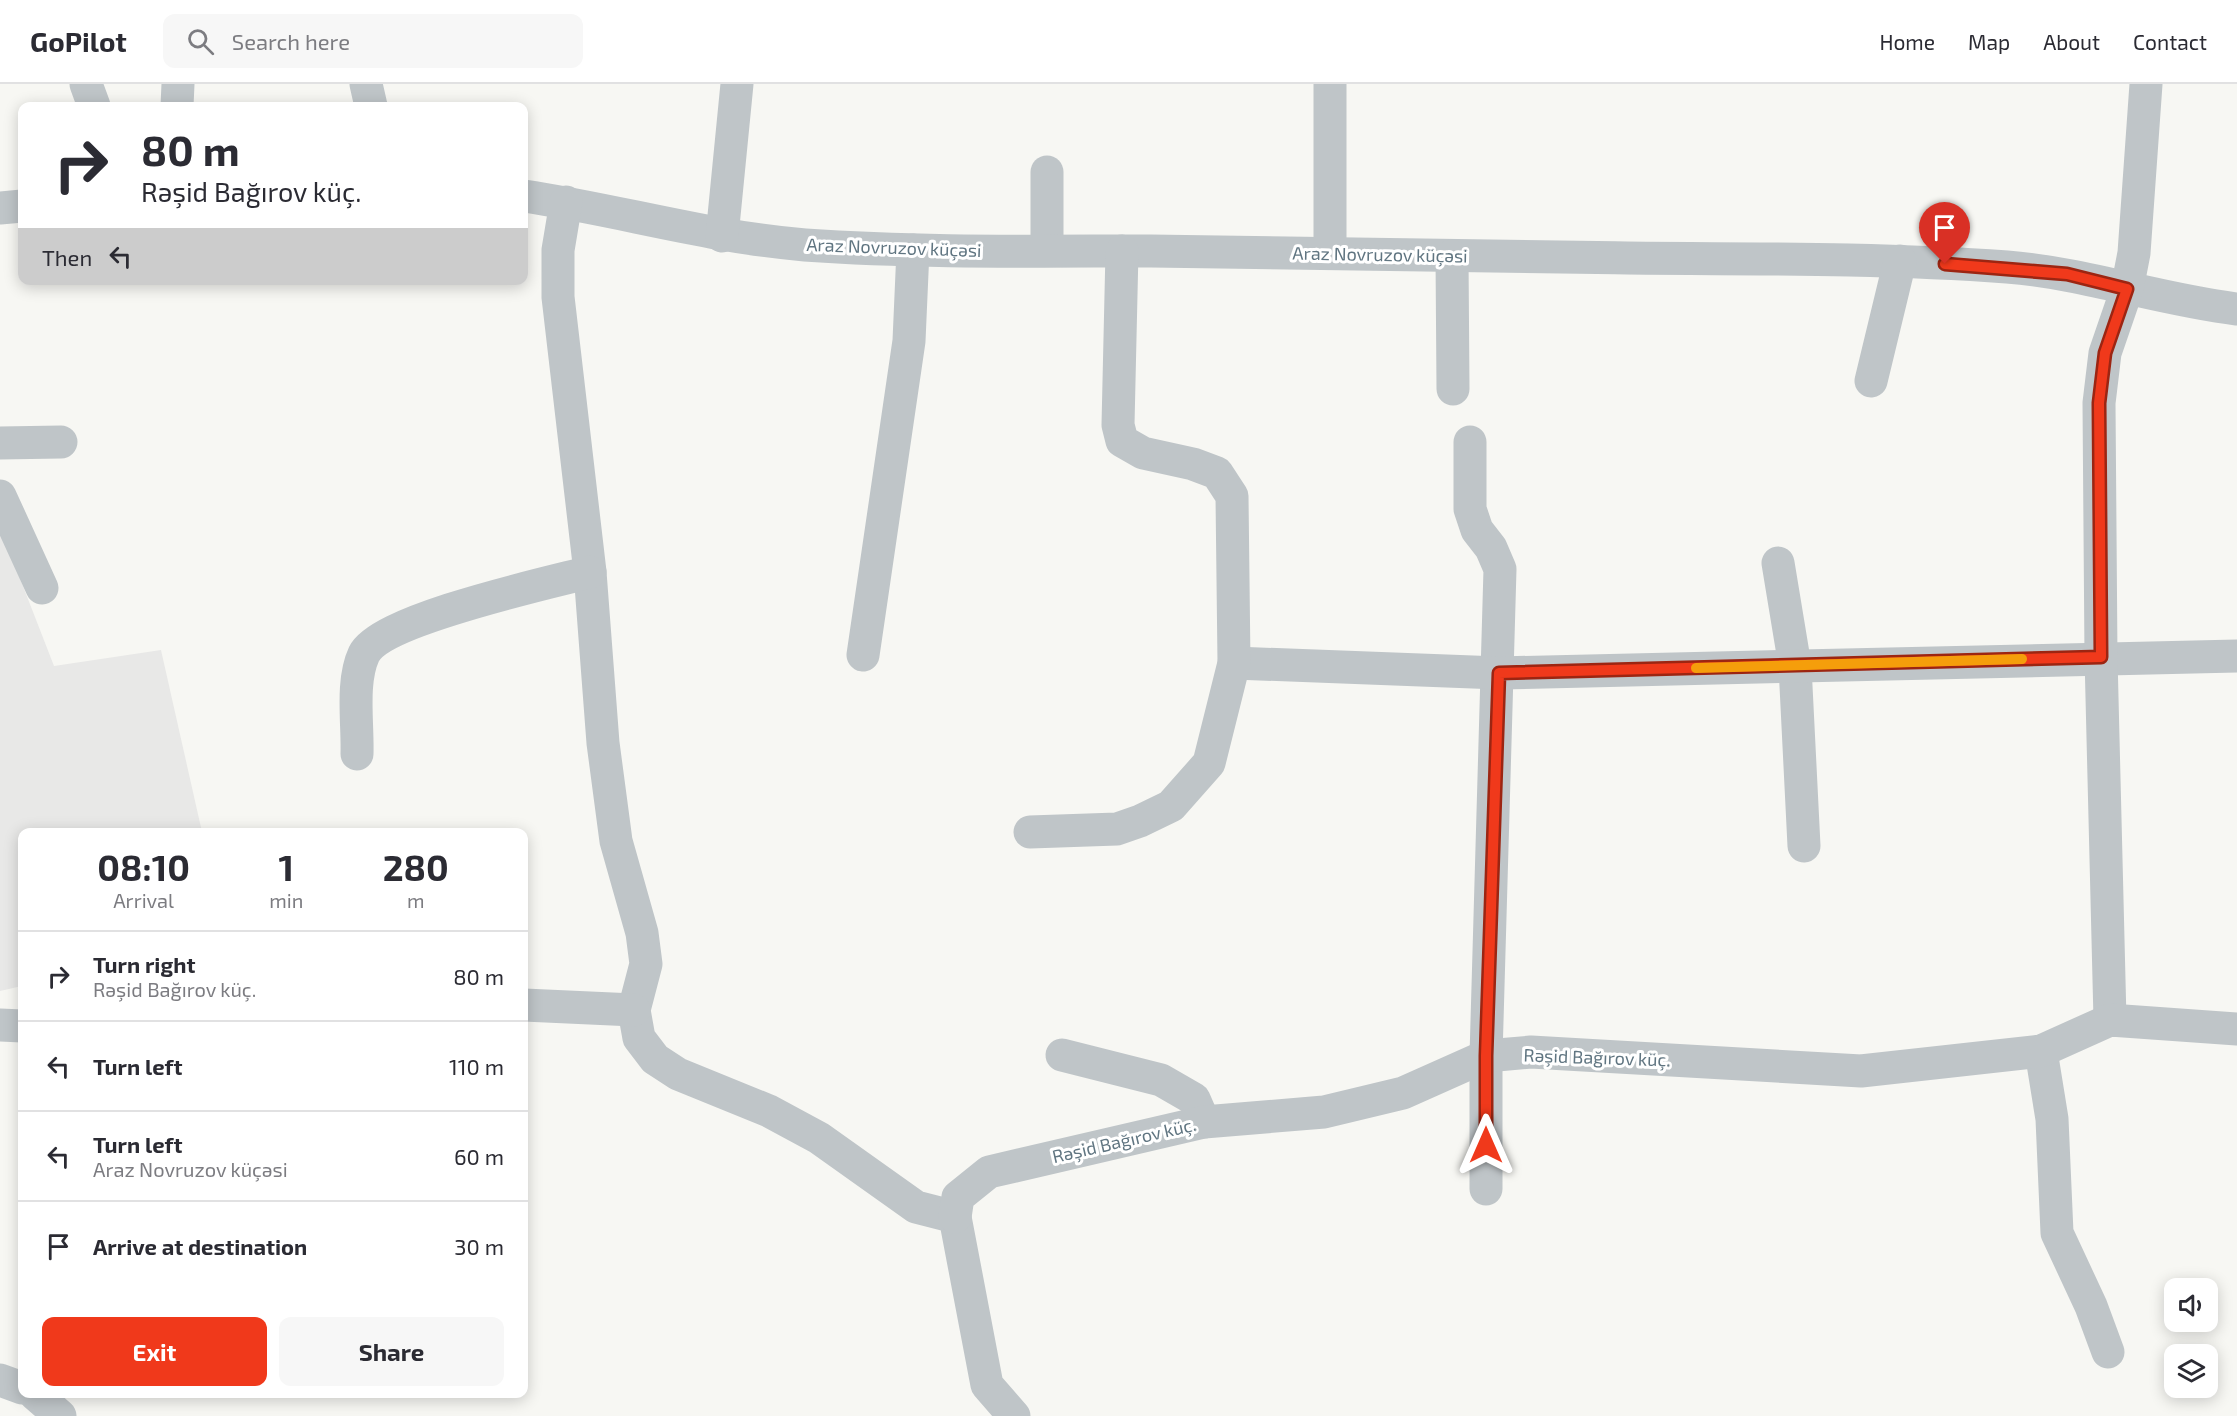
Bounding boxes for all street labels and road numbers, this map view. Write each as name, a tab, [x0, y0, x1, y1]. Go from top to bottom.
street label: Araz Novruzov küçəsi	[806, 233, 982, 262]
street label: Araz Novruzov küçəsi	[1292, 241, 1468, 268]
street label: Rəşid Bağırov küç.	[1523, 1043, 1671, 1072]
street label: Rəşid Bağırov küç.	[1050, 1113, 1198, 1168]

